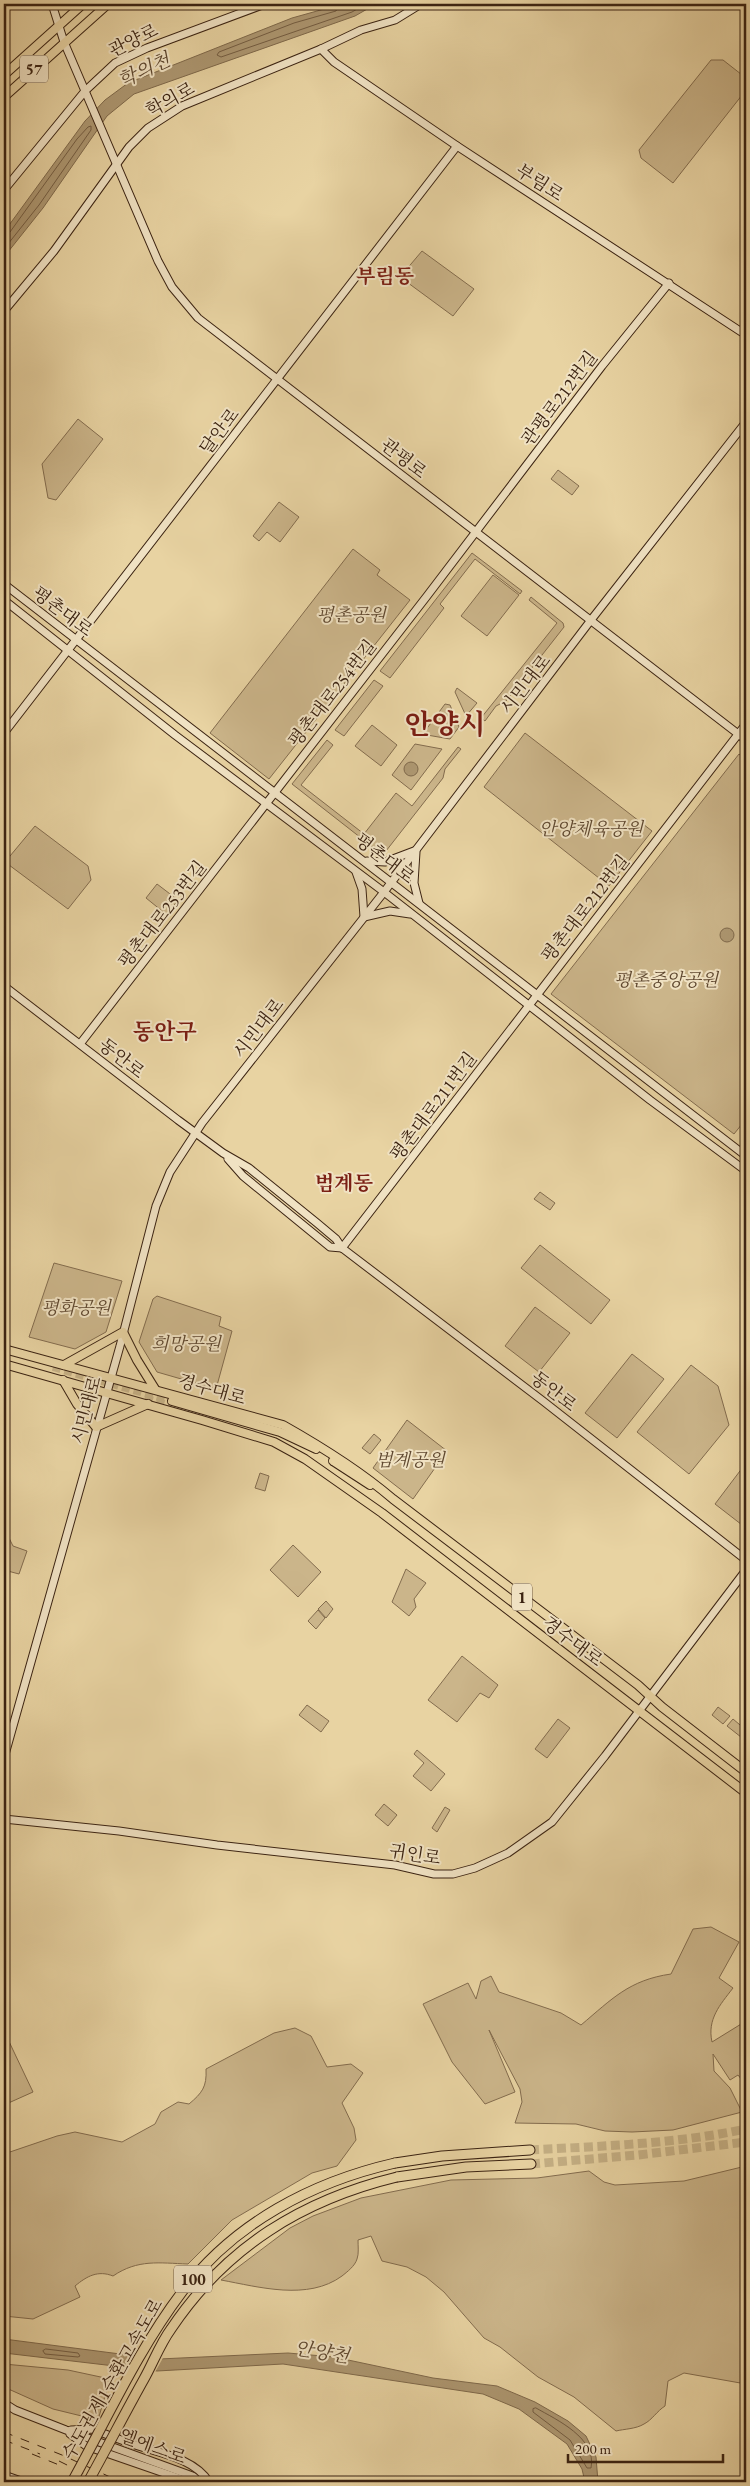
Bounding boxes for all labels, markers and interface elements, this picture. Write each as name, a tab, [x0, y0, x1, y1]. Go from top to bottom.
street label: 관양로	[105, 18, 161, 62]
water label: 학의천	[114, 46, 176, 93]
road number: 57	[20, 56, 48, 82]
street label: 학의로	[142, 76, 198, 122]
street label: 부림로	[512, 158, 568, 206]
district label: 부림동	[356, 263, 415, 289]
street label: 관평로212번길	[516, 346, 602, 450]
street label: 달안로	[194, 403, 244, 459]
street label: 관평로	[376, 433, 432, 483]
street label: 평촌대로	[28, 581, 98, 641]
park label: 평촌공원	[316, 603, 387, 626]
street label: 평촌대로254번길	[283, 635, 381, 751]
street label: 시민대로	[495, 650, 555, 718]
district label: 안양시	[404, 706, 486, 742]
park label: 안양체육공원	[539, 817, 645, 840]
street label: 평촌대로	[351, 828, 419, 888]
street label: 평촌대로212번길	[536, 850, 634, 966]
street label: 평촌대로253번길	[113, 856, 211, 972]
park label: 평촌중앙공원	[614, 968, 720, 991]
street label: 시민대로	[228, 994, 288, 1062]
district label: 동안구	[133, 1017, 197, 1046]
street label: 동안로	[94, 1033, 150, 1083]
street label: 평촌대로211번길	[385, 1047, 481, 1165]
district label: 범계동	[315, 1170, 374, 1196]
park label: 평화공원	[41, 1296, 112, 1319]
park label: 희망공원	[151, 1332, 222, 1355]
street label: 동안로	[526, 1366, 582, 1416]
street label: 경수대로	[175, 1368, 249, 1410]
street label: 시민대로	[66, 1373, 106, 1447]
park label: 범계공원	[375, 1448, 446, 1471]
road number: 1	[512, 1584, 532, 1610]
street label: 경수대로	[538, 1611, 608, 1671]
street label: 귀인로	[387, 1839, 443, 1869]
road number: 100	[174, 2266, 212, 2292]
street label: 수도권제1순환고속도로	[56, 2294, 168, 2464]
water label: 안양천	[293, 2335, 353, 2369]
street label: 엘에스로	[116, 2423, 190, 2469]
scale bar	[568, 2431, 722, 2463]
text: 200 m	[575, 2439, 612, 2458]

